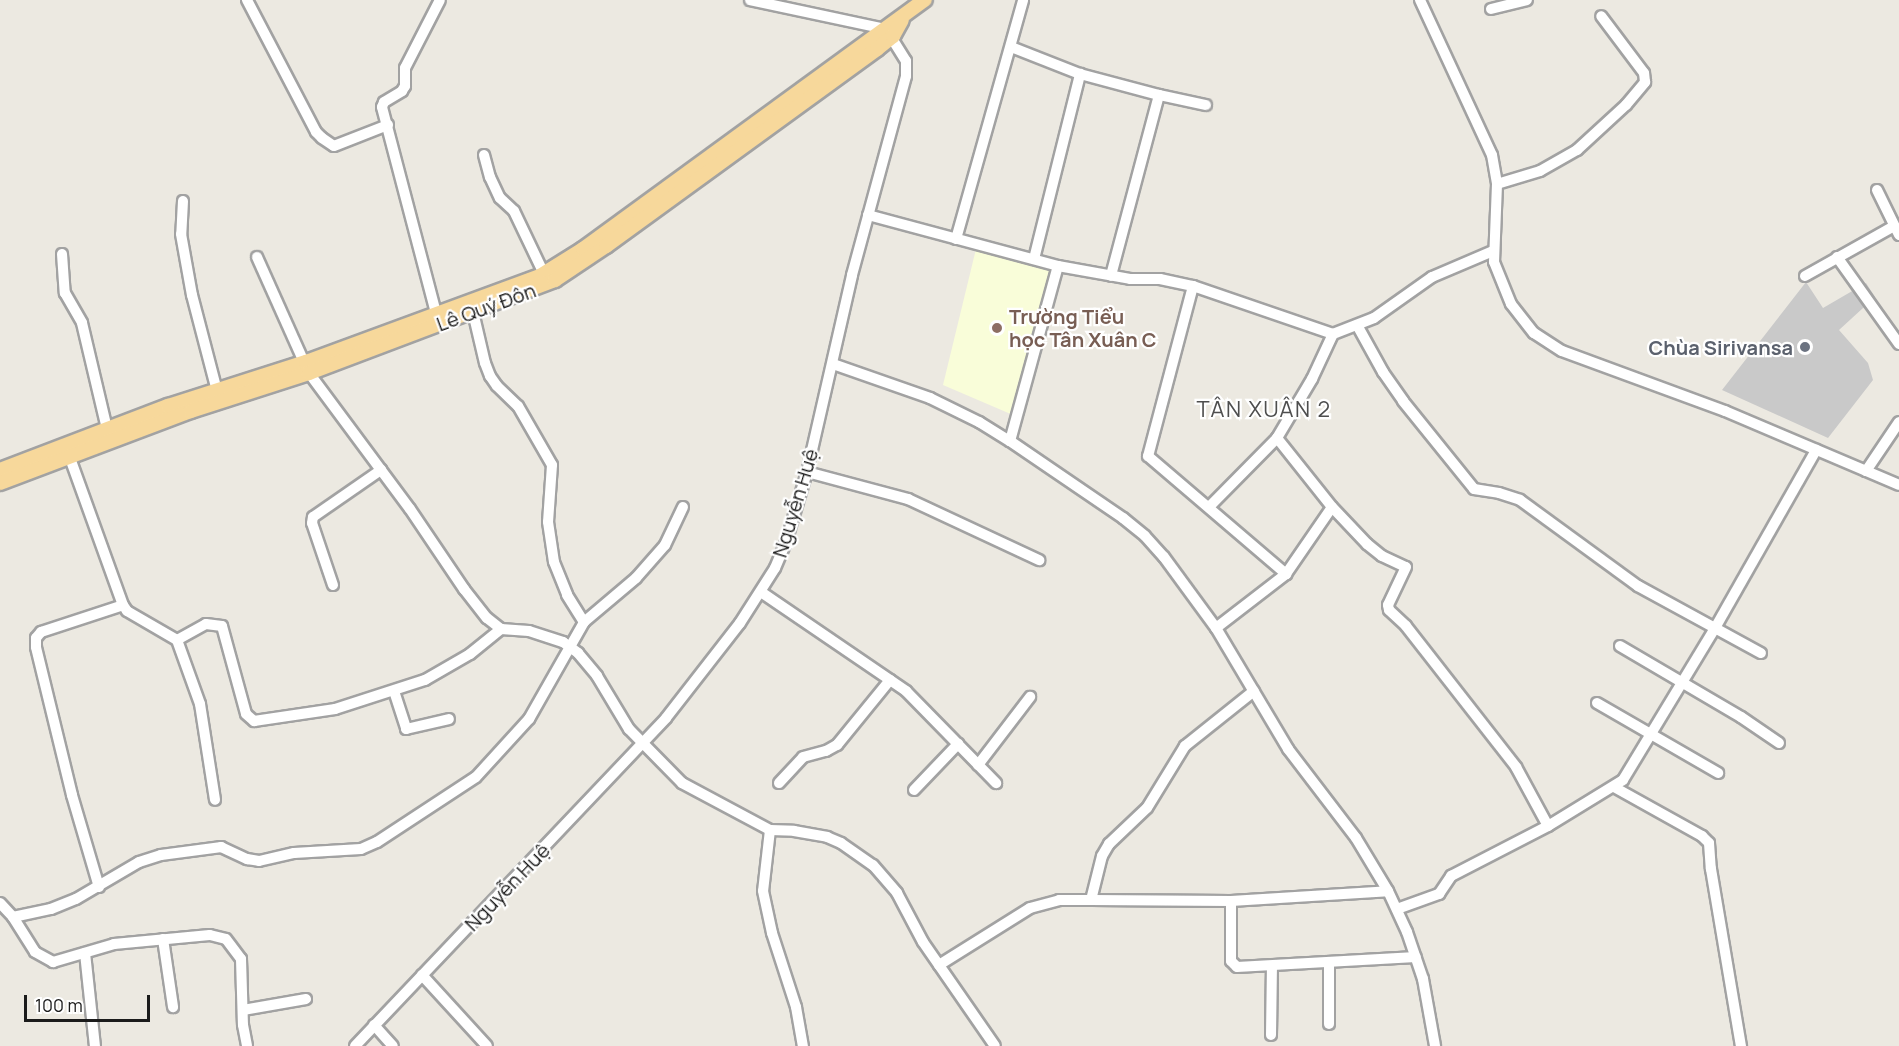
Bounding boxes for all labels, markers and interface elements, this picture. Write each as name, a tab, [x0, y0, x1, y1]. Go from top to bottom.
street label: Lê Quý Đôn	[433, 278, 539, 336]
place label: Trường Tiểu học Tân Xuân C	[1009, 304, 1157, 351]
marker: Trường Tiểu học Tân Xuân C	[990, 321, 1004, 335]
place label: Chùa Sirivansa	[1649, 335, 1793, 359]
marker: Chùa Sirivansa	[1798, 340, 1812, 354]
district label: TÂN XUÂN 2	[1196, 397, 1332, 423]
street label: Nguyễn Huệ	[767, 446, 823, 560]
street label: Nguyễn Huệ	[459, 838, 555, 936]
scale bar	[27, 983, 153, 1021]
text: 100 m	[35, 993, 83, 1017]

